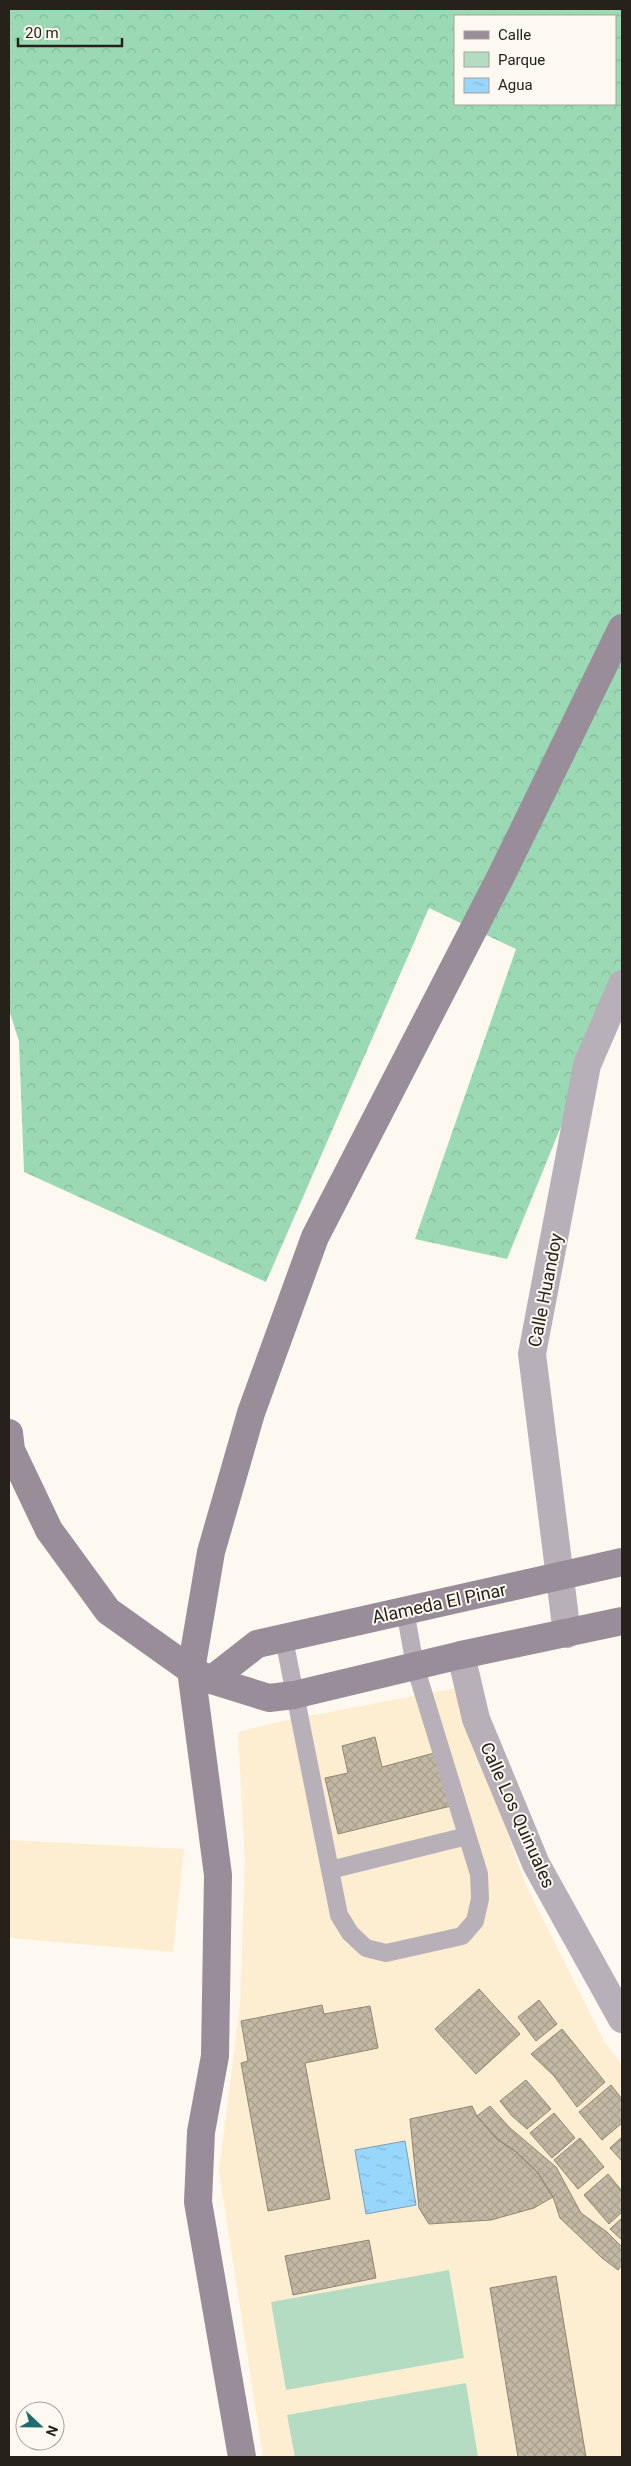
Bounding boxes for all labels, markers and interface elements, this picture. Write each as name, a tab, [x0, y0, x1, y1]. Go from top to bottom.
scale bar	[18, 15, 121, 47]
legend	[454, 15, 616, 105]
text: 20 m	[25, 24, 59, 42]
text: Calle	[498, 26, 531, 44]
text: Parque	[498, 51, 545, 69]
text: Agua	[498, 76, 533, 94]
street label: Calle Huandoy	[524, 1231, 566, 1349]
street label: Alameda El Pinar	[370, 1579, 508, 1627]
street label: Calle Los Quinuales	[476, 1739, 560, 1891]
north arrow	[15, 2401, 65, 2451]
text: N	[43, 2423, 61, 2438]

